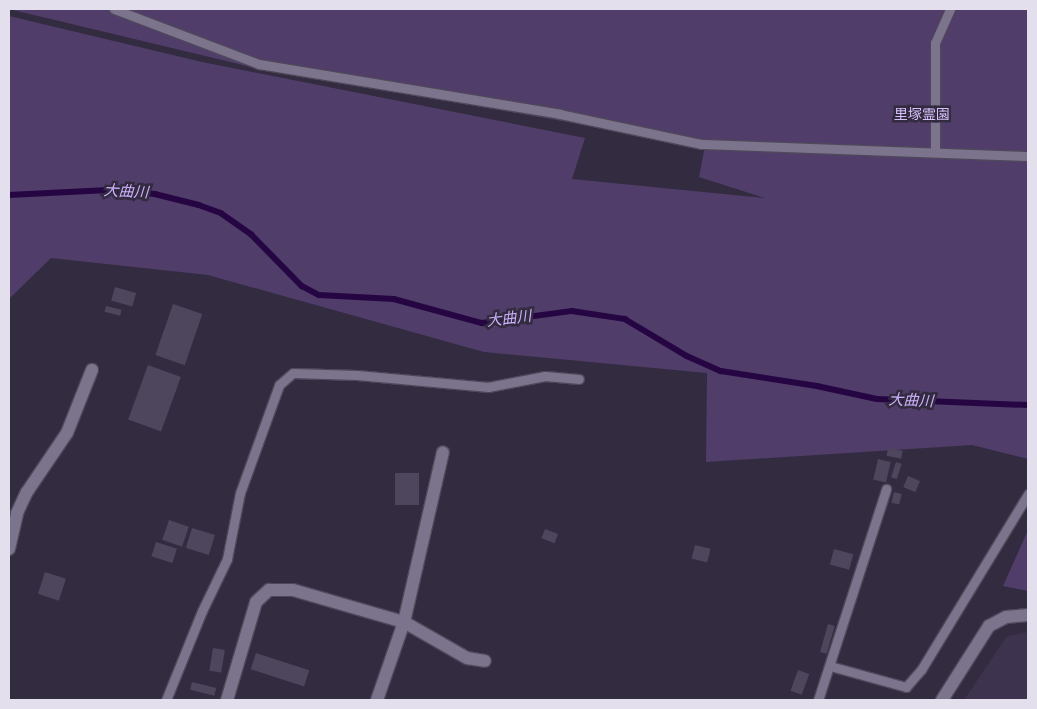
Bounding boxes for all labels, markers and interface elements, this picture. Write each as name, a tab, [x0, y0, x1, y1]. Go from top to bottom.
park label: 里塚霊園	[894, 106, 950, 122]
water label: 大曲川	[103, 182, 149, 202]
water label: 大曲川	[486, 307, 532, 331]
water label: 大曲川	[888, 391, 934, 411]

